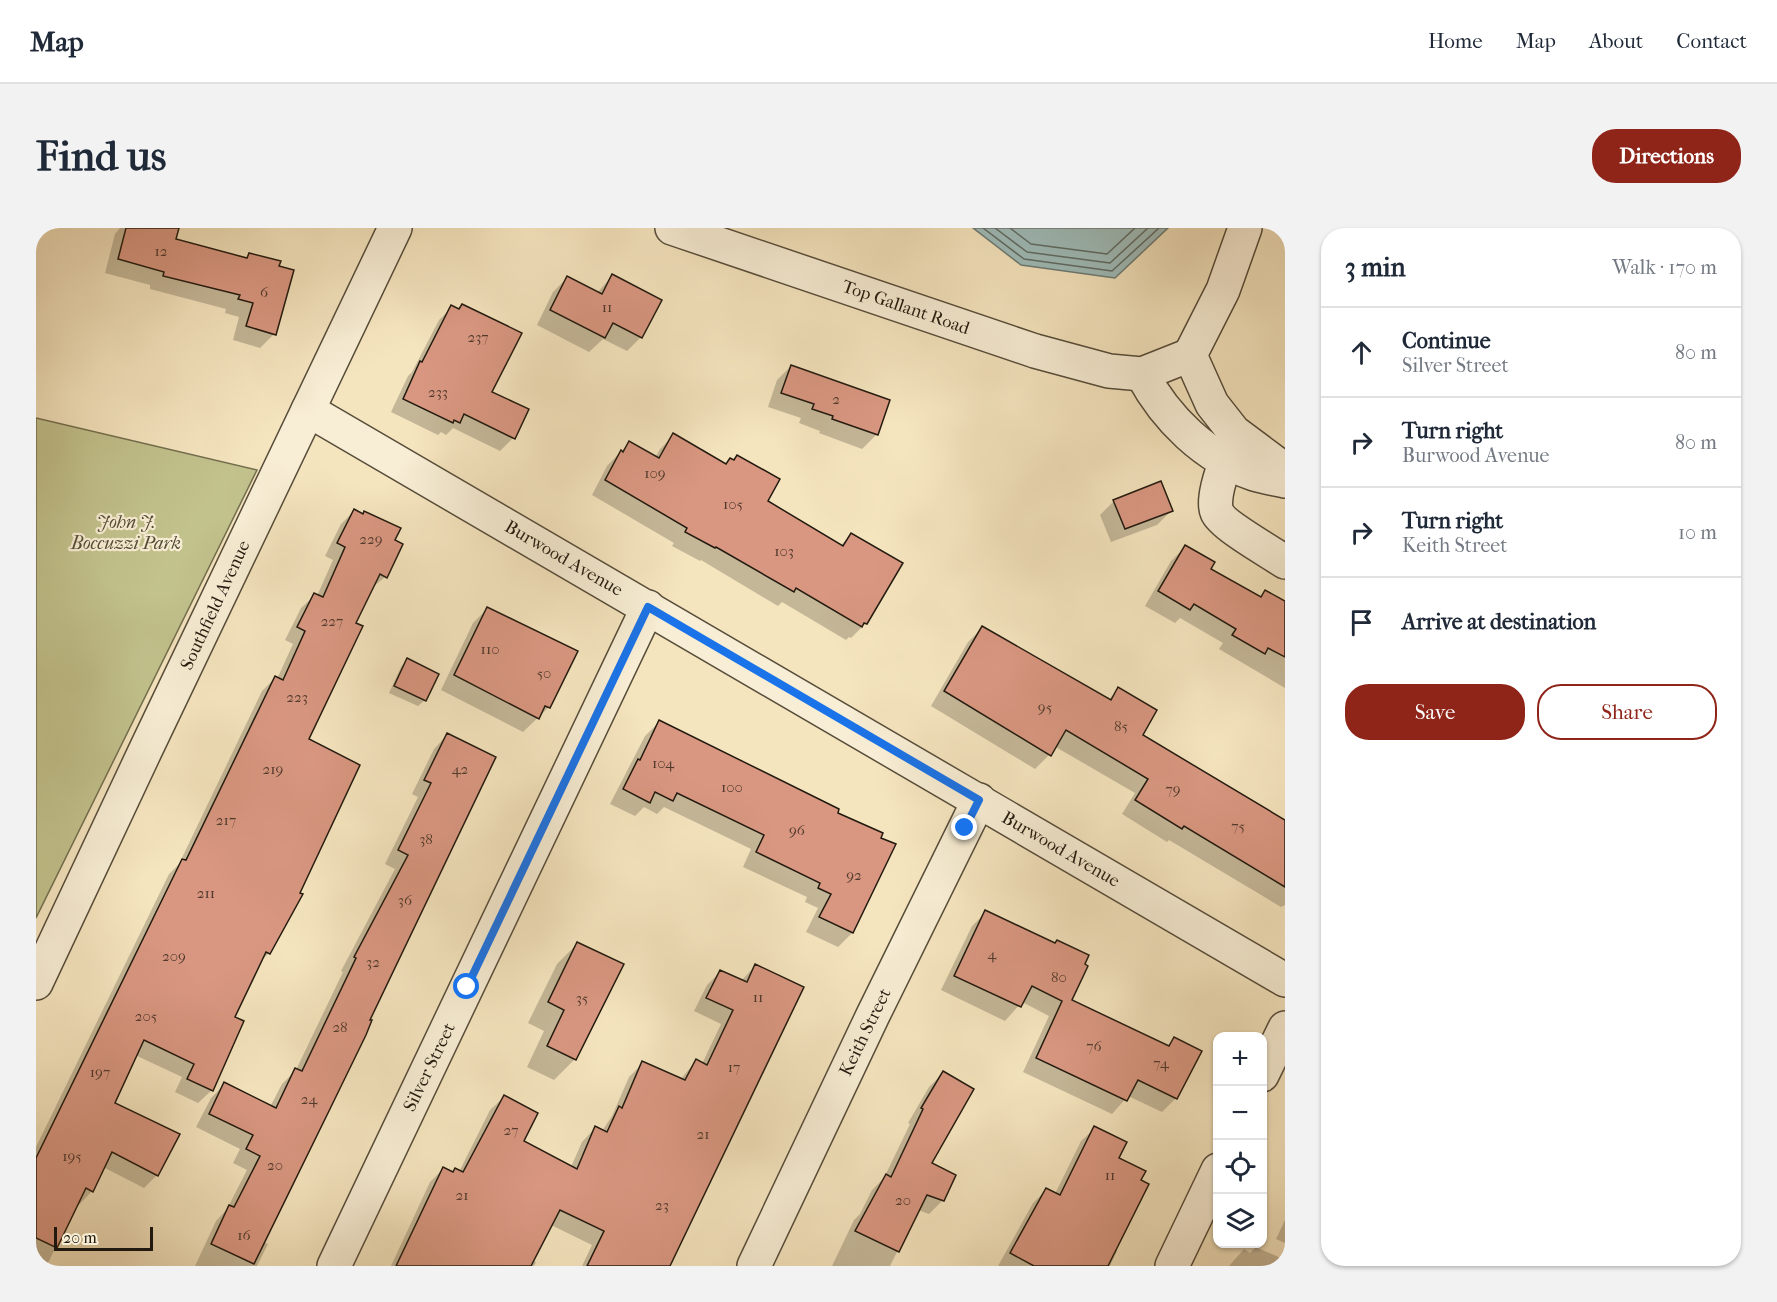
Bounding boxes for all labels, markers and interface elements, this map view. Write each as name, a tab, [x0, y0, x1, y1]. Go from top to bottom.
text: Map	[30, 25, 84, 58]
text: Home	[1428, 29, 1483, 53]
text: Map	[1516, 29, 1556, 53]
text: About	[1589, 29, 1643, 53]
text: Contact	[1676, 29, 1747, 53]
button: Directions	[1592, 129, 1741, 183]
text: Find us	[36, 132, 166, 181]
house number: 12	[154, 242, 168, 260]
text: 3 min	[1345, 252, 1406, 283]
text: Walk · 170 m	[1612, 256, 1717, 279]
street label: Top Gallant Road	[839, 276, 972, 339]
house number: 6	[260, 283, 269, 301]
house number: 11	[602, 298, 612, 316]
house number: 237	[467, 328, 489, 346]
text: Continue	[1402, 328, 1491, 354]
icon: ahead	[1345, 336, 1378, 369]
text: 80 m	[1675, 341, 1717, 364]
text: Silver Street	[1402, 354, 1509, 377]
house number: 233	[428, 383, 448, 401]
house number: 2	[832, 390, 840, 408]
text: Turn right	[1402, 418, 1503, 444]
icon: right	[1345, 426, 1378, 459]
text: 80 m	[1675, 431, 1717, 454]
text: Burwood Avenue	[1402, 444, 1549, 467]
house number: 109	[644, 464, 666, 482]
house number: 105	[723, 495, 743, 513]
text: Turn right	[1402, 508, 1503, 534]
park label: John J. Boccuzzi Park	[70, 512, 181, 554]
street label: Burwood Avenue	[501, 516, 627, 601]
icon: right	[1345, 516, 1378, 549]
text: 10 m	[1678, 521, 1717, 544]
house number: 229	[359, 530, 383, 548]
text: Keith Street	[1402, 534, 1507, 557]
street label: Southfield Avenue	[176, 537, 255, 673]
house number: 103	[774, 542, 794, 560]
icon: arrive	[1345, 606, 1378, 639]
text: Arrive at destination	[1402, 609, 1596, 635]
house number: 227	[321, 612, 343, 630]
house number: 110	[481, 640, 499, 658]
house number: 50	[537, 664, 551, 682]
button: Save	[1345, 684, 1525, 740]
button: Share	[1537, 684, 1717, 740]
house number: 223	[286, 688, 308, 706]
house number: 95	[1038, 698, 1052, 716]
house number: 85	[1114, 717, 1128, 735]
house number: 104	[652, 754, 675, 772]
house number: 219	[263, 760, 284, 778]
house number: 42	[452, 760, 469, 778]
house number: 100	[721, 778, 743, 796]
house number: 79	[1165, 780, 1181, 798]
street label: Burwood Avenue	[998, 807, 1124, 892]
house number: 217	[216, 811, 236, 829]
route end	[951, 814, 977, 840]
house number: 75	[1231, 817, 1245, 835]
house number: 96	[789, 821, 806, 839]
house number: 38	[419, 830, 433, 848]
house number: 92	[846, 866, 862, 884]
house number: 211	[197, 884, 215, 902]
house number: 36	[398, 891, 413, 909]
house number: 4	[988, 945, 998, 963]
house number: 209	[162, 947, 186, 965]
house number: 32	[366, 953, 380, 971]
house number: 80	[1051, 968, 1067, 986]
route start	[453, 973, 479, 999]
street label: Keith Street	[835, 985, 896, 1079]
house number: 11	[753, 988, 763, 1006]
house number: 35	[576, 989, 588, 1007]
house number: 205	[135, 1007, 157, 1025]
house number: 28	[332, 1018, 348, 1036]
street label: Silver Street	[399, 1019, 460, 1115]
map controls	[1213, 1032, 1267, 1248]
button: +	[1213, 1032, 1267, 1086]
house number: 76	[1086, 1037, 1103, 1055]
house number: 74	[1153, 1054, 1170, 1072]
house number: 17	[728, 1058, 740, 1076]
house number: 197	[90, 1063, 110, 1081]
button: −	[1213, 1086, 1267, 1140]
house number: 24	[301, 1090, 318, 1108]
house number: 27	[504, 1121, 518, 1139]
house number: 21	[696, 1125, 710, 1143]
button: locate	[1213, 1140, 1267, 1194]
house number: 195	[62, 1147, 82, 1165]
house number: 20	[267, 1156, 283, 1174]
house number: 11	[1105, 1166, 1115, 1184]
house number: 21	[455, 1186, 469, 1204]
house number: 20	[895, 1191, 911, 1209]
button: layers	[1213, 1194, 1267, 1248]
house number: 23	[655, 1196, 669, 1214]
scale bar	[54, 1224, 153, 1252]
house number: 16	[237, 1226, 252, 1244]
text: 20 m	[63, 1228, 97, 1247]

